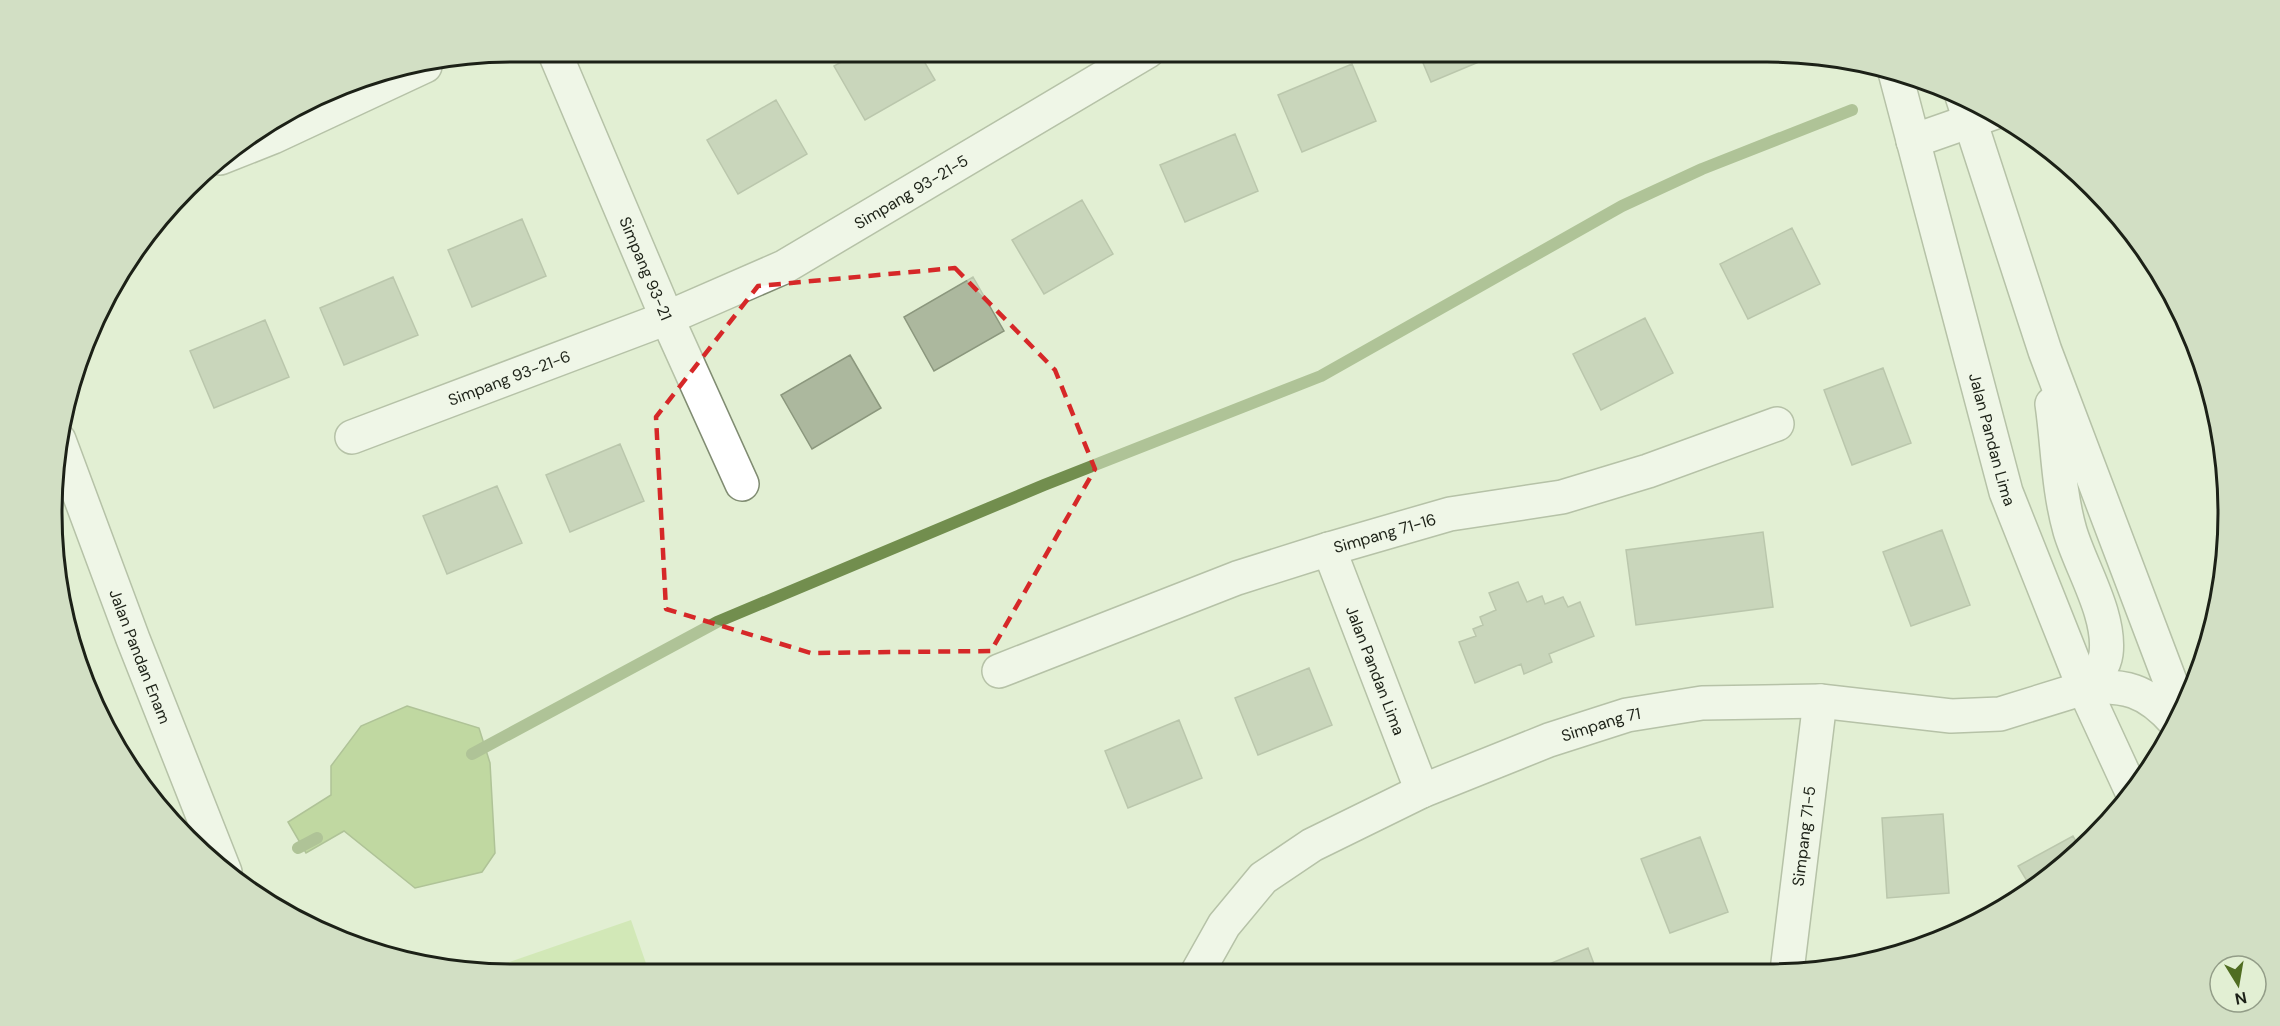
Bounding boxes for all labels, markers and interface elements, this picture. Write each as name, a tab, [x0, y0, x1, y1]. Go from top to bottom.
street label: Simpang 93-21-5	[850, 150, 972, 234]
street label: Simpang 93-21	[614, 213, 677, 324]
street label: Simpang 93-21-6	[445, 345, 574, 411]
street label: Jalan Pandan Lima	[1964, 371, 2020, 509]
street label: Simpang 71-16	[1331, 509, 1439, 558]
street label: Jalan Pandan Enam	[104, 586, 175, 727]
street label: Jalan Pandan Lima	[1341, 603, 1410, 738]
street label: Simpang 71	[1559, 703, 1642, 746]
street label: Simpang 71-5	[1787, 785, 1821, 887]
north arrow	[2208, 954, 2268, 1014]
text: N	[2233, 987, 2248, 1010]

